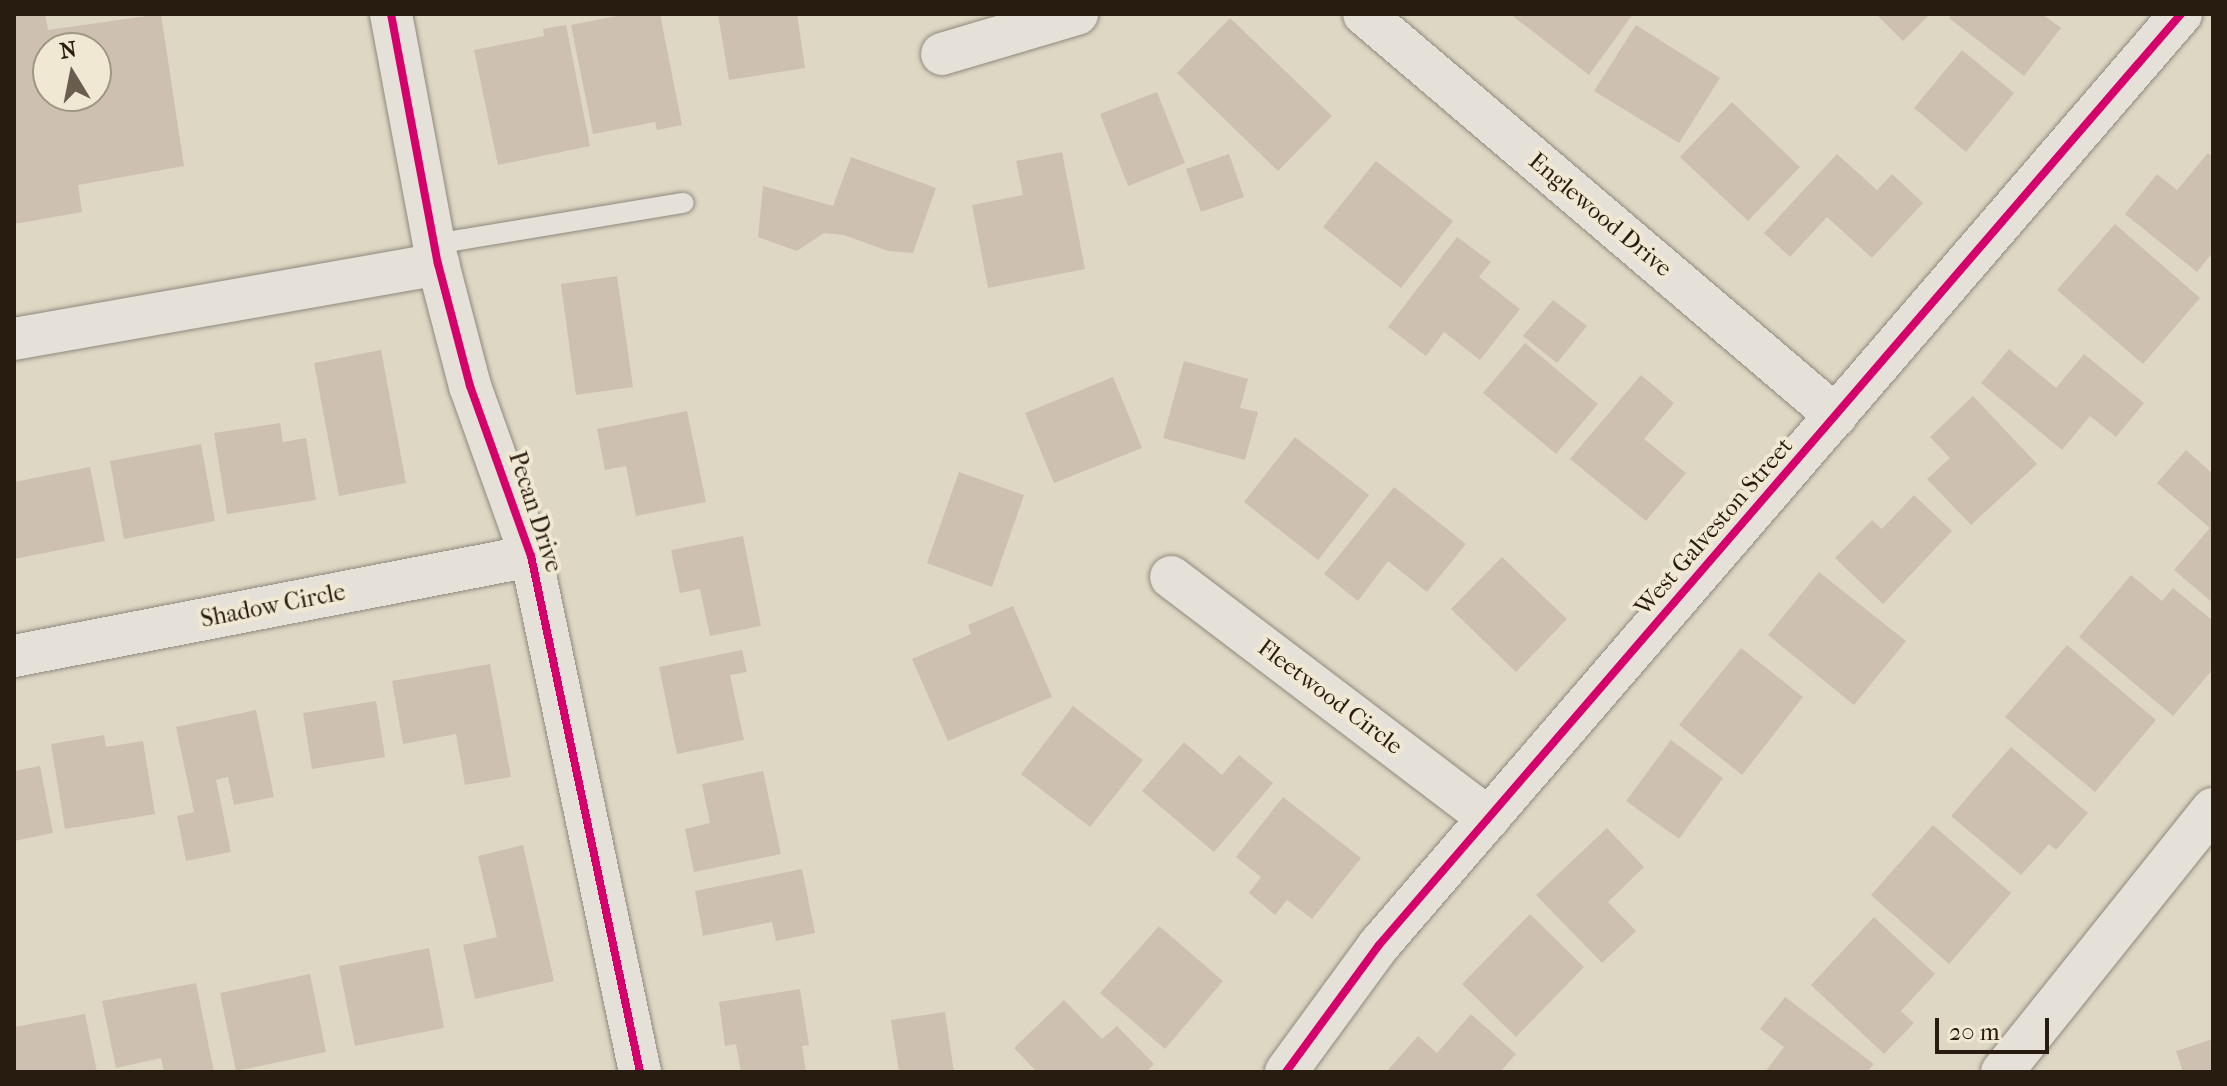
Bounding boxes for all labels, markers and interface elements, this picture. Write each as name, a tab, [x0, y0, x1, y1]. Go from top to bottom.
north arrow	[32, 32, 112, 112]
text: N	[58, 36, 79, 65]
street label: Englewood Drive	[1523, 147, 1677, 283]
street label: West Galveston Street	[1629, 432, 1799, 622]
street label: Pecan Drive	[502, 448, 568, 576]
street label: Shadow Circle	[198, 578, 348, 634]
street label: Fleetwood Circle	[1252, 633, 1408, 761]
scale bar	[1939, 1002, 2053, 1052]
text: 20 m	[1949, 1018, 2000, 1046]

